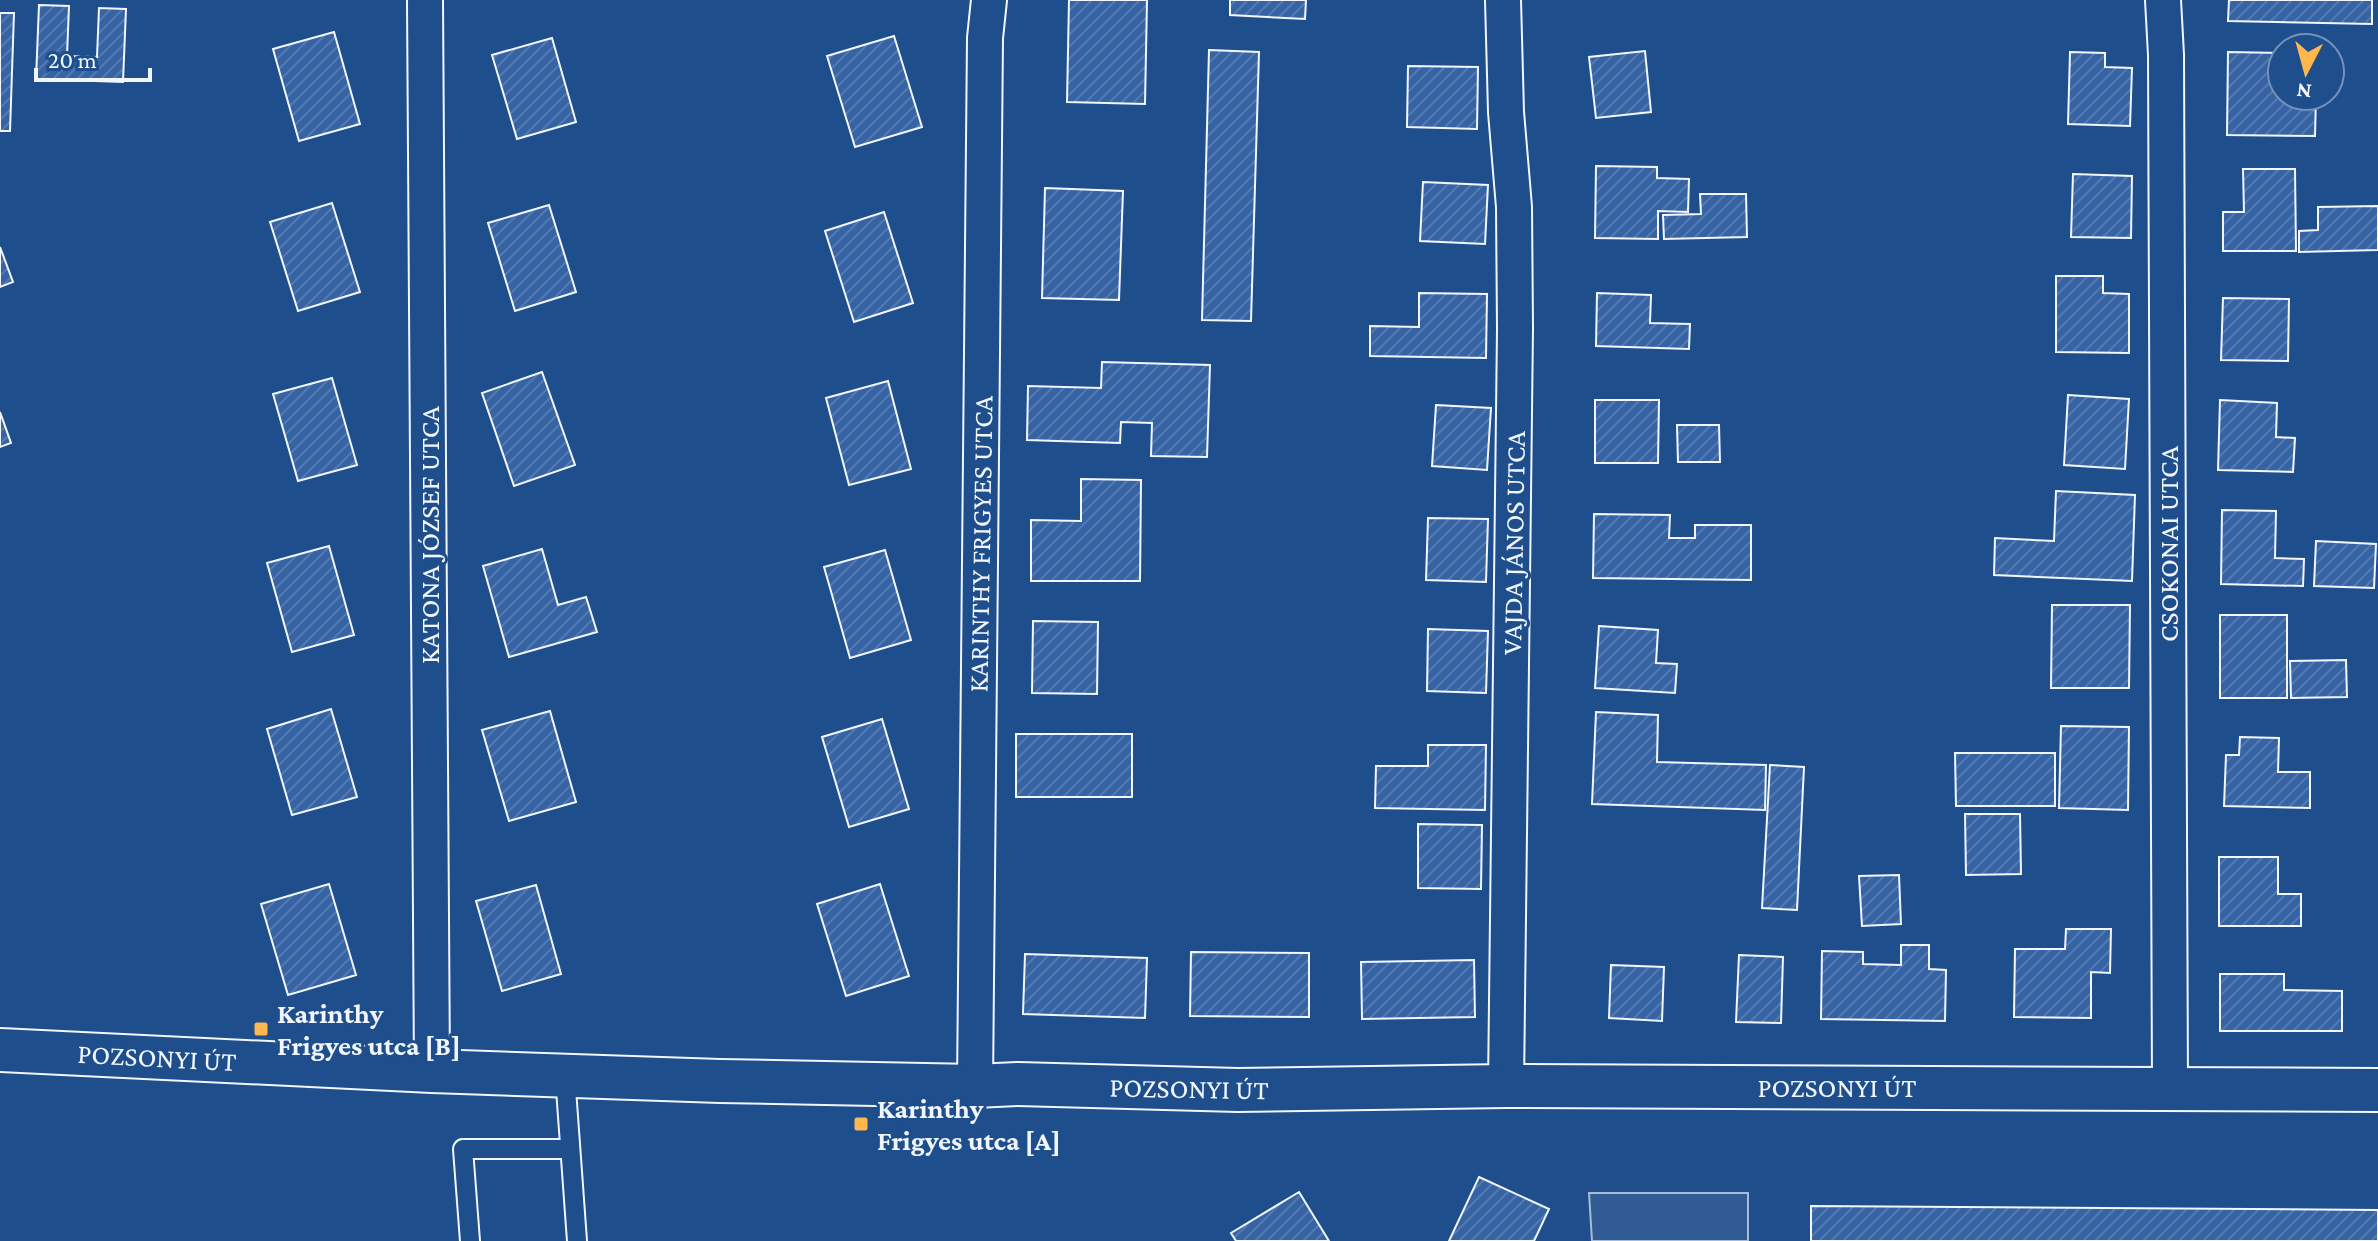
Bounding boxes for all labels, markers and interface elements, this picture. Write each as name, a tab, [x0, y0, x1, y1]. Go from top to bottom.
scale bar	[36, 32, 150, 82]
north arrow	[2266, 32, 2346, 112]
text: 20 m	[48, 46, 97, 73]
text: N	[2295, 78, 2313, 105]
street label: KARINTHY FRIGYES UTCA	[962, 395, 999, 693]
street label: KATONA JÓZSEF UTCA	[414, 406, 445, 664]
street label: VAJDA JÁNOS UTCA	[1496, 431, 1531, 655]
street label: CSOKONAI UTCA	[2153, 446, 2184, 642]
place label: Karinthy Frigyes utca [B]	[277, 998, 460, 1061]
marker: Karinthy Frigyes utca [B]	[252, 1020, 270, 1038]
street label: POZSONYI ÚT	[77, 1038, 237, 1077]
street label: POZSONYI ÚT	[1109, 1072, 1269, 1105]
street label: POZSONYI ÚT	[1757, 1072, 1917, 1103]
place label: Karinthy Frigyes utca [A]	[877, 1093, 1060, 1156]
marker: Karinthy Frigyes utca [A]	[852, 1115, 870, 1133]

